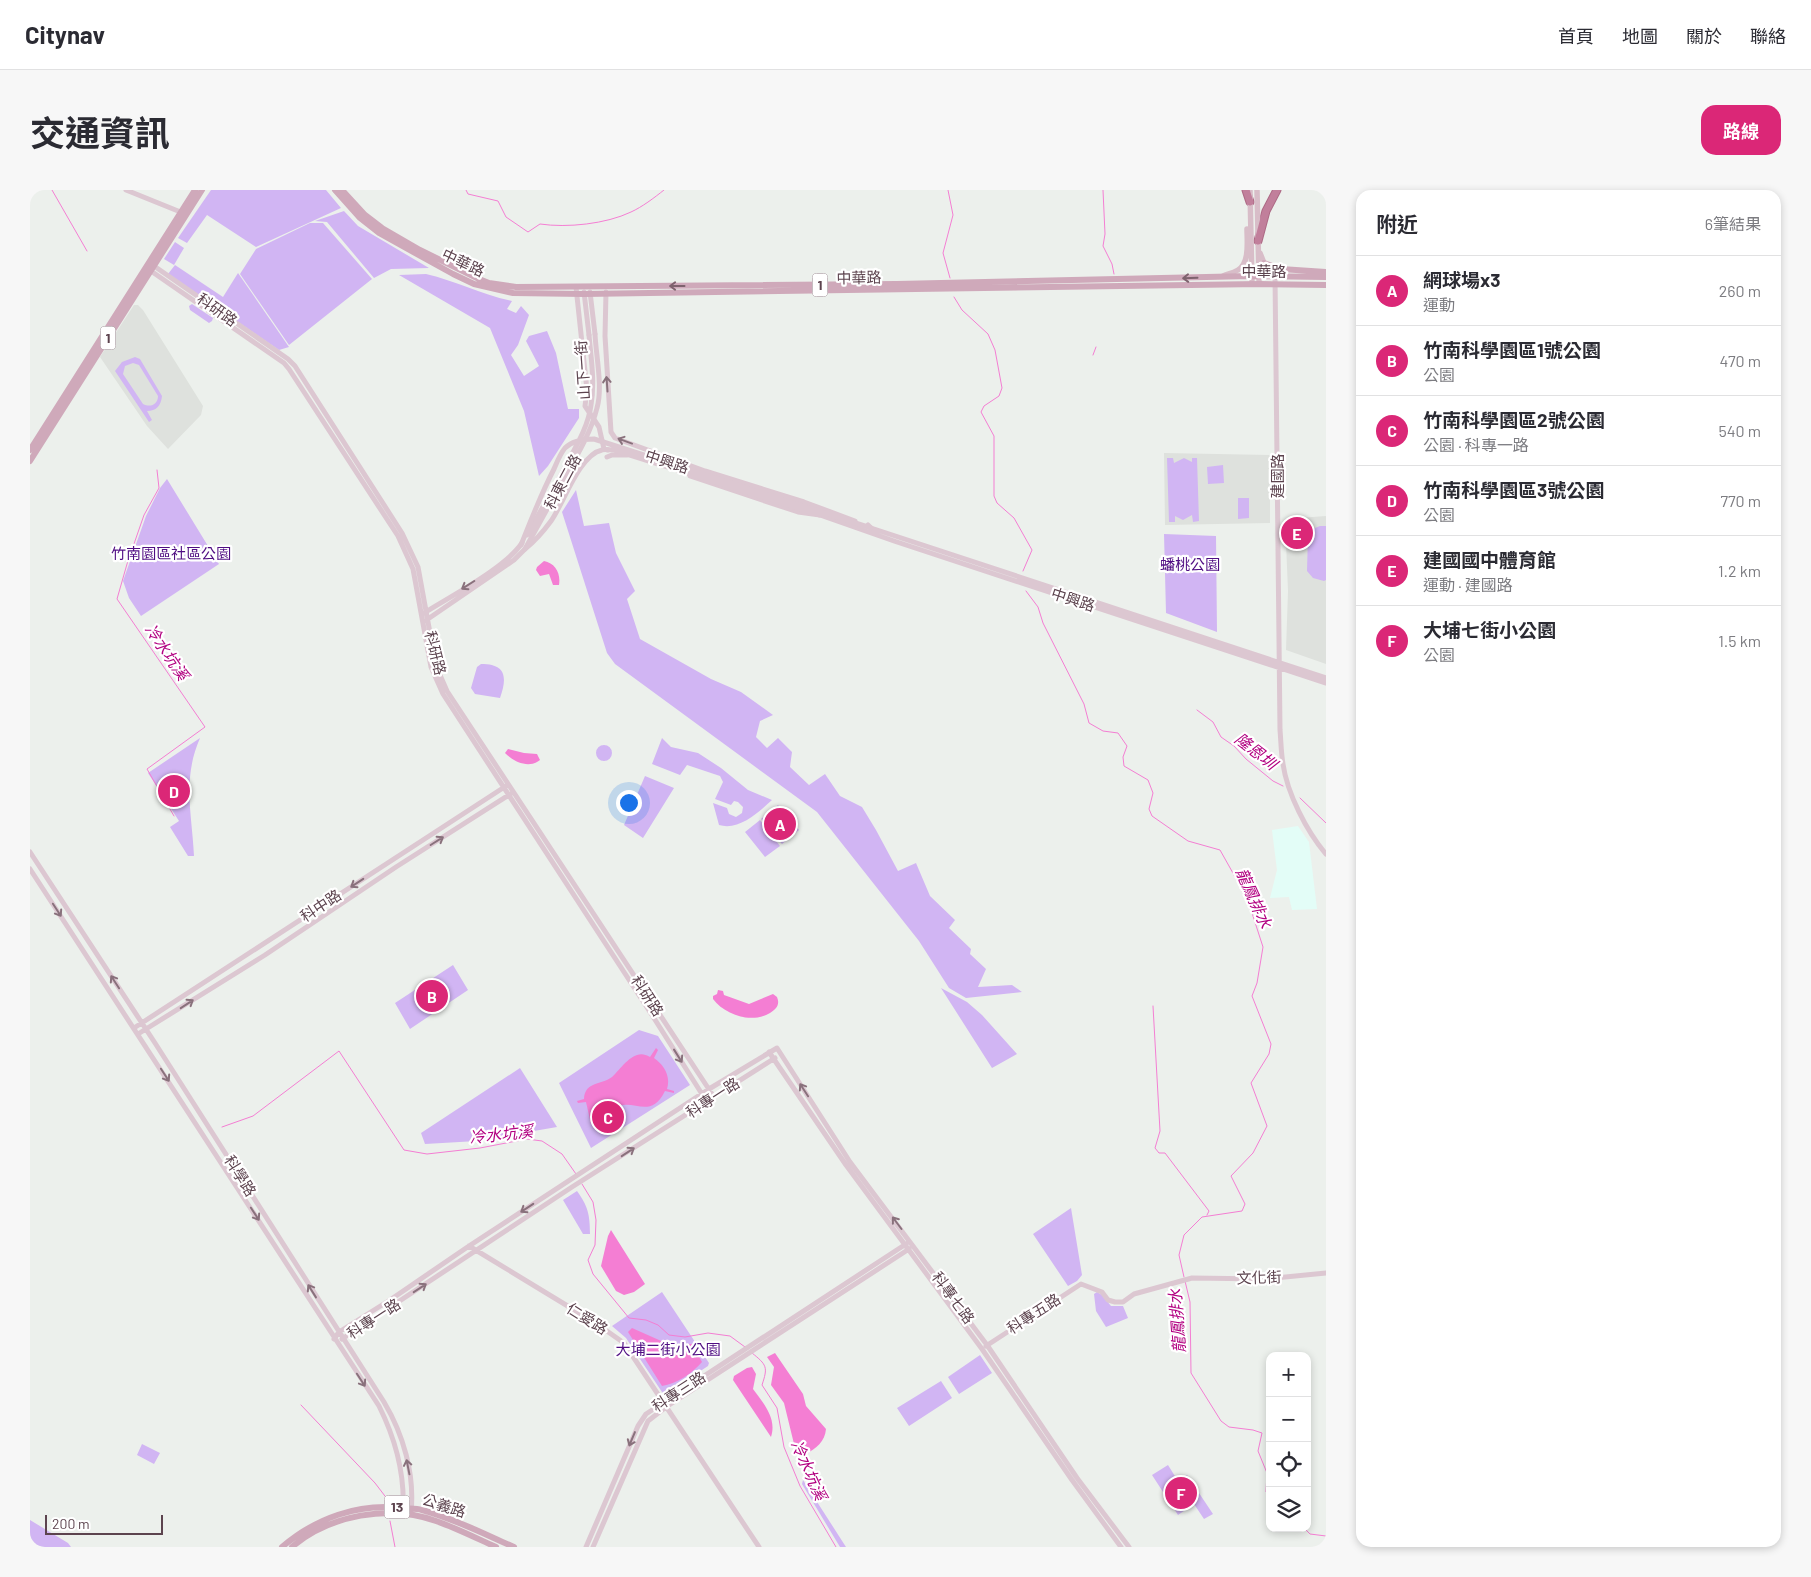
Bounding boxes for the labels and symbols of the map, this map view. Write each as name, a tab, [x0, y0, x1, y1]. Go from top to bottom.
street label: 中華路	[439, 244, 488, 280]
street label: 中華路	[1241, 262, 1287, 280]
street label: 中華路	[836, 268, 882, 286]
one-way arrow	[1182, 273, 1198, 283]
road number: 1	[812, 274, 828, 296]
one-way arrow	[670, 281, 686, 291]
street label: 科研路	[194, 289, 241, 329]
road number: 1	[100, 326, 116, 350]
street label: 山下一街	[571, 340, 593, 401]
one-way arrow	[603, 376, 612, 392]
one-way arrow	[617, 436, 633, 445]
street label: 中興路	[643, 446, 691, 477]
street label: 科東二路	[540, 451, 584, 512]
street label: 建國路	[1268, 453, 1286, 499]
pin: E	[1281, 514, 1313, 552]
park label: 竹南園區社區公園	[111, 544, 231, 562]
park label: 蟠桃公園	[1160, 555, 1220, 573]
one-way arrow	[461, 580, 475, 590]
street label: 中興路	[1049, 584, 1097, 615]
water label: 冷水坑溪	[142, 620, 194, 685]
street label: 科研路	[422, 629, 450, 677]
water label: 隆恩圳	[1232, 728, 1283, 774]
pin: D	[158, 772, 190, 810]
your location	[616, 790, 642, 816]
pin: A	[764, 805, 796, 843]
one-way arrow	[430, 835, 444, 845]
water label: 龍鳳排水	[1233, 865, 1277, 932]
one-way arrow	[350, 878, 364, 888]
street label: 科中路	[297, 885, 344, 925]
one-way arrow	[51, 903, 62, 917]
street label: 科研路	[628, 972, 668, 1019]
one-way arrow	[110, 975, 120, 989]
pin: B	[416, 977, 448, 1015]
one-way arrow	[180, 999, 194, 1009]
one-way arrow	[673, 1049, 683, 1063]
one-way arrow	[160, 1068, 170, 1082]
street label: 科專一路	[682, 1073, 743, 1121]
one-way arrow	[798, 1084, 808, 1098]
pin: C	[592, 1098, 624, 1136]
water label: 冷水坑溪	[468, 1121, 536, 1146]
one-way arrow	[621, 1147, 635, 1157]
street label: 科學路	[221, 1152, 260, 1199]
one-way arrow	[521, 1203, 535, 1213]
one-way arrow	[250, 1206, 260, 1220]
one-way arrow	[892, 1216, 902, 1230]
street label: 文化街	[1236, 1267, 1282, 1287]
street label: 科專七路	[929, 1268, 979, 1327]
one-way arrow	[413, 1283, 427, 1293]
one-way arrow	[307, 1284, 317, 1298]
water label: 龍鳳排水	[1165, 1287, 1188, 1354]
street label: 科專五路	[1003, 1289, 1064, 1337]
street label: 科專一路	[343, 1294, 404, 1342]
street label: 仁愛路	[564, 1299, 611, 1338]
park label: 大埔二街小公園	[615, 1340, 721, 1358]
street label: 科專三路	[648, 1367, 709, 1415]
one-way arrow	[357, 1372, 367, 1386]
one-way arrow	[627, 1432, 636, 1447]
water label: 冷水坑溪	[788, 1437, 832, 1505]
one-way arrow	[403, 1459, 412, 1475]
pin: F	[1165, 1474, 1197, 1512]
street label: 公義路	[420, 1490, 468, 1521]
road number: 13	[384, 1495, 410, 1518]
scale bar	[45, 1512, 162, 1535]

